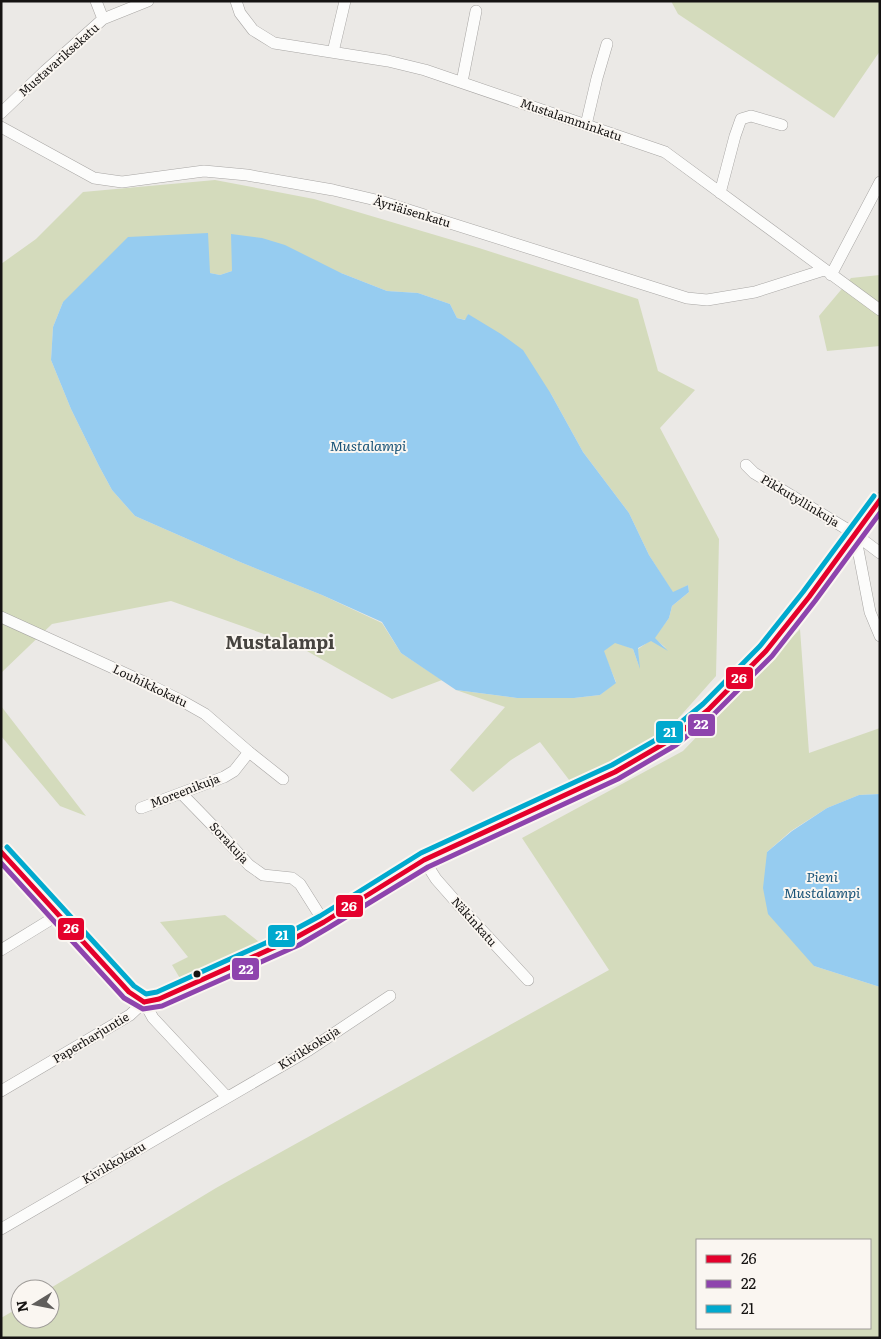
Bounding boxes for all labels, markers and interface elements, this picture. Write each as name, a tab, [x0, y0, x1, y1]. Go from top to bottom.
street label: Mustavariksekatu	[14, 18, 103, 100]
street label: Mustalamminkatu	[518, 93, 625, 145]
street label: Äyriäisenkatu	[371, 191, 454, 231]
water label: Mustalampi	[330, 435, 407, 455]
street label: Pikkutyllinkuja	[758, 469, 844, 531]
district label: Mustalampi	[225, 628, 335, 655]
street label: Louhikkokatu	[110, 659, 191, 711]
line badge: 26	[725, 666, 754, 690]
text: 26	[731, 667, 747, 687]
line badge: 22	[687, 713, 716, 737]
text: 22	[693, 713, 709, 733]
line badge: 21	[655, 720, 684, 744]
text: 21	[663, 721, 677, 741]
street label: Moreenikuja	[147, 768, 223, 812]
street label: Sorakuja	[206, 818, 254, 868]
water label: Pieni Mustalampi	[784, 866, 861, 902]
street label: Näkinkatu	[448, 893, 502, 950]
line badge: 26	[335, 894, 364, 918]
text: 26	[341, 895, 357, 915]
line badge: 26	[57, 917, 85, 941]
text: 26	[63, 917, 79, 937]
line badge: 21	[267, 924, 296, 948]
text: 21	[275, 924, 289, 944]
line badge: 22	[231, 957, 260, 981]
text: 22	[238, 958, 254, 978]
unlabelled marker	[192, 969, 202, 979]
street label: Paperharjuntie	[49, 1007, 132, 1067]
street label: Kivikkokuja	[274, 1021, 343, 1073]
street label: Kivikkokatu	[78, 1136, 149, 1188]
legend	[696, 1239, 871, 1329]
text: 26	[741, 1246, 757, 1269]
text: 22	[741, 1271, 757, 1294]
north arrow	[10, 1279, 60, 1329]
text: 21	[741, 1296, 755, 1319]
text: N	[10, 1299, 32, 1314]

